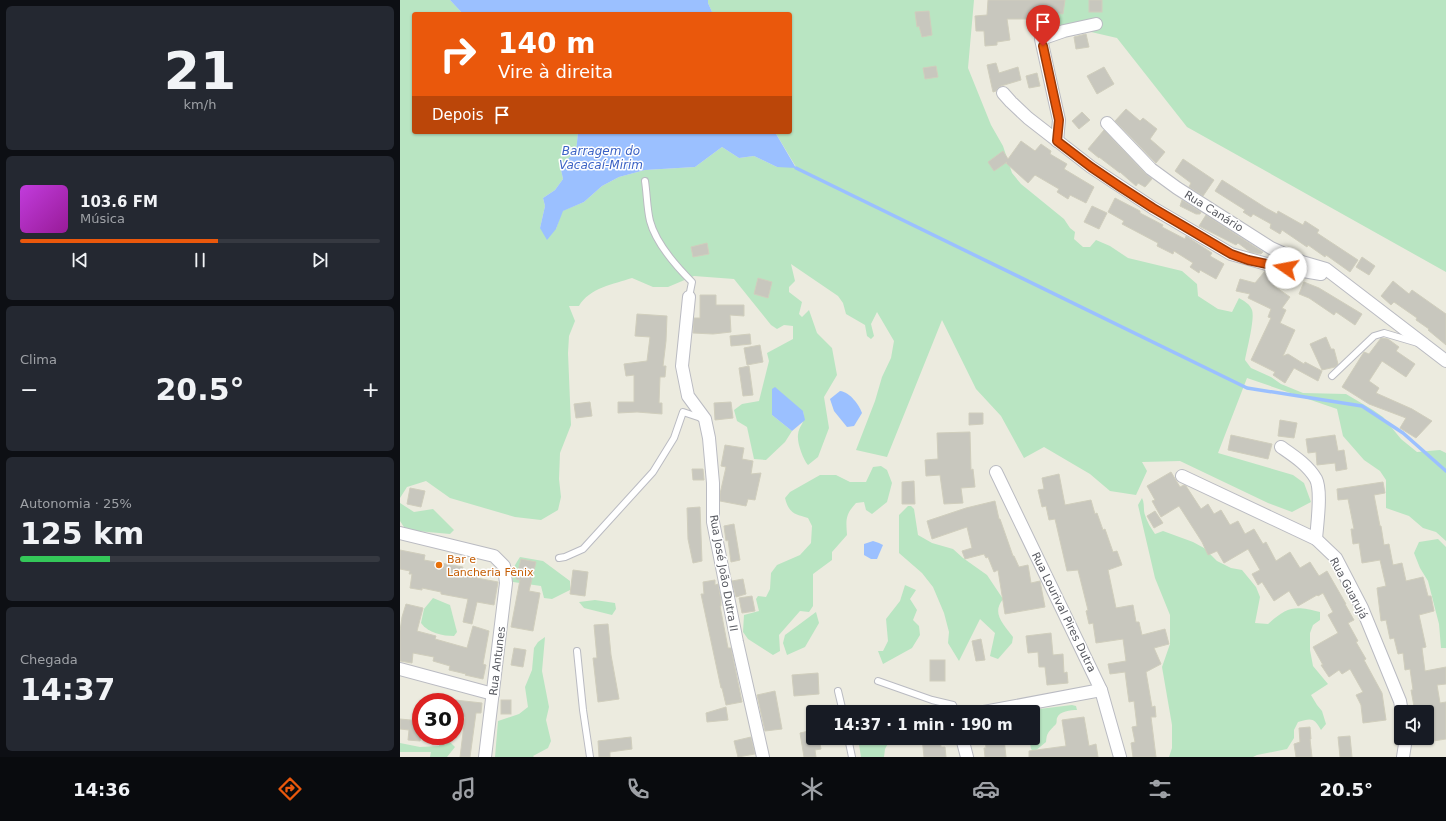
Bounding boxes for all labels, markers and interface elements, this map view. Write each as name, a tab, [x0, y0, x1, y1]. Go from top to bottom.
pin	[1026, 5, 1060, 46]
icon: arrive	[1032, 11, 1054, 33]
text: 140 m	[498, 27, 595, 60]
icon: right	[432, 28, 484, 80]
text: 21	[164, 41, 236, 101]
text: Vire à direita	[498, 61, 613, 82]
text: km/h	[184, 97, 216, 112]
icon: arrive	[491, 104, 513, 126]
text: Depois	[432, 106, 483, 124]
water label: Barragem do Vacacaí-Mirim	[559, 144, 643, 172]
street label: Rua Canário	[1182, 188, 1246, 235]
text: 103.6 FM	[80, 193, 158, 211]
text: Música	[80, 211, 125, 226]
position arrow	[1265, 247, 1307, 289]
icon: previous	[69, 249, 91, 271]
icon: pause	[189, 249, 211, 271]
icon: next	[309, 249, 331, 271]
text: Clima	[20, 352, 57, 367]
text: 20.5°	[155, 372, 245, 407]
text: −	[20, 377, 38, 402]
text: +	[362, 377, 380, 402]
text: Autonomia · 25%	[20, 496, 132, 511]
street label: Rua José João Dutra II	[707, 514, 740, 632]
text: 125 km	[20, 516, 144, 551]
street label: Rua Lourival Pires Dutra	[1029, 550, 1098, 674]
place label: Bar e Lancheria Fênix	[447, 553, 534, 579]
street label: Rua Guarujá	[1327, 555, 1370, 621]
marker: Bar e Lancheria Fênix	[434, 560, 444, 570]
street label: Rua Antunes	[487, 625, 508, 696]
text: Chegada	[20, 652, 78, 667]
text: 14:37	[20, 672, 116, 707]
speed limit sign: 30	[412, 693, 464, 745]
map controls	[1394, 705, 1434, 745]
button: sound	[1394, 705, 1434, 745]
text: 14:37 · 1 min · 190 m	[833, 716, 1013, 734]
icon: directions	[276, 775, 304, 803]
icon: music	[450, 775, 478, 803]
icon: phone	[624, 775, 652, 803]
icon: climate	[798, 775, 826, 803]
icon: car	[972, 775, 1000, 803]
icon: filters	[1146, 775, 1174, 803]
text: 14:36	[73, 779, 130, 800]
text: 20.5°	[1320, 779, 1373, 800]

